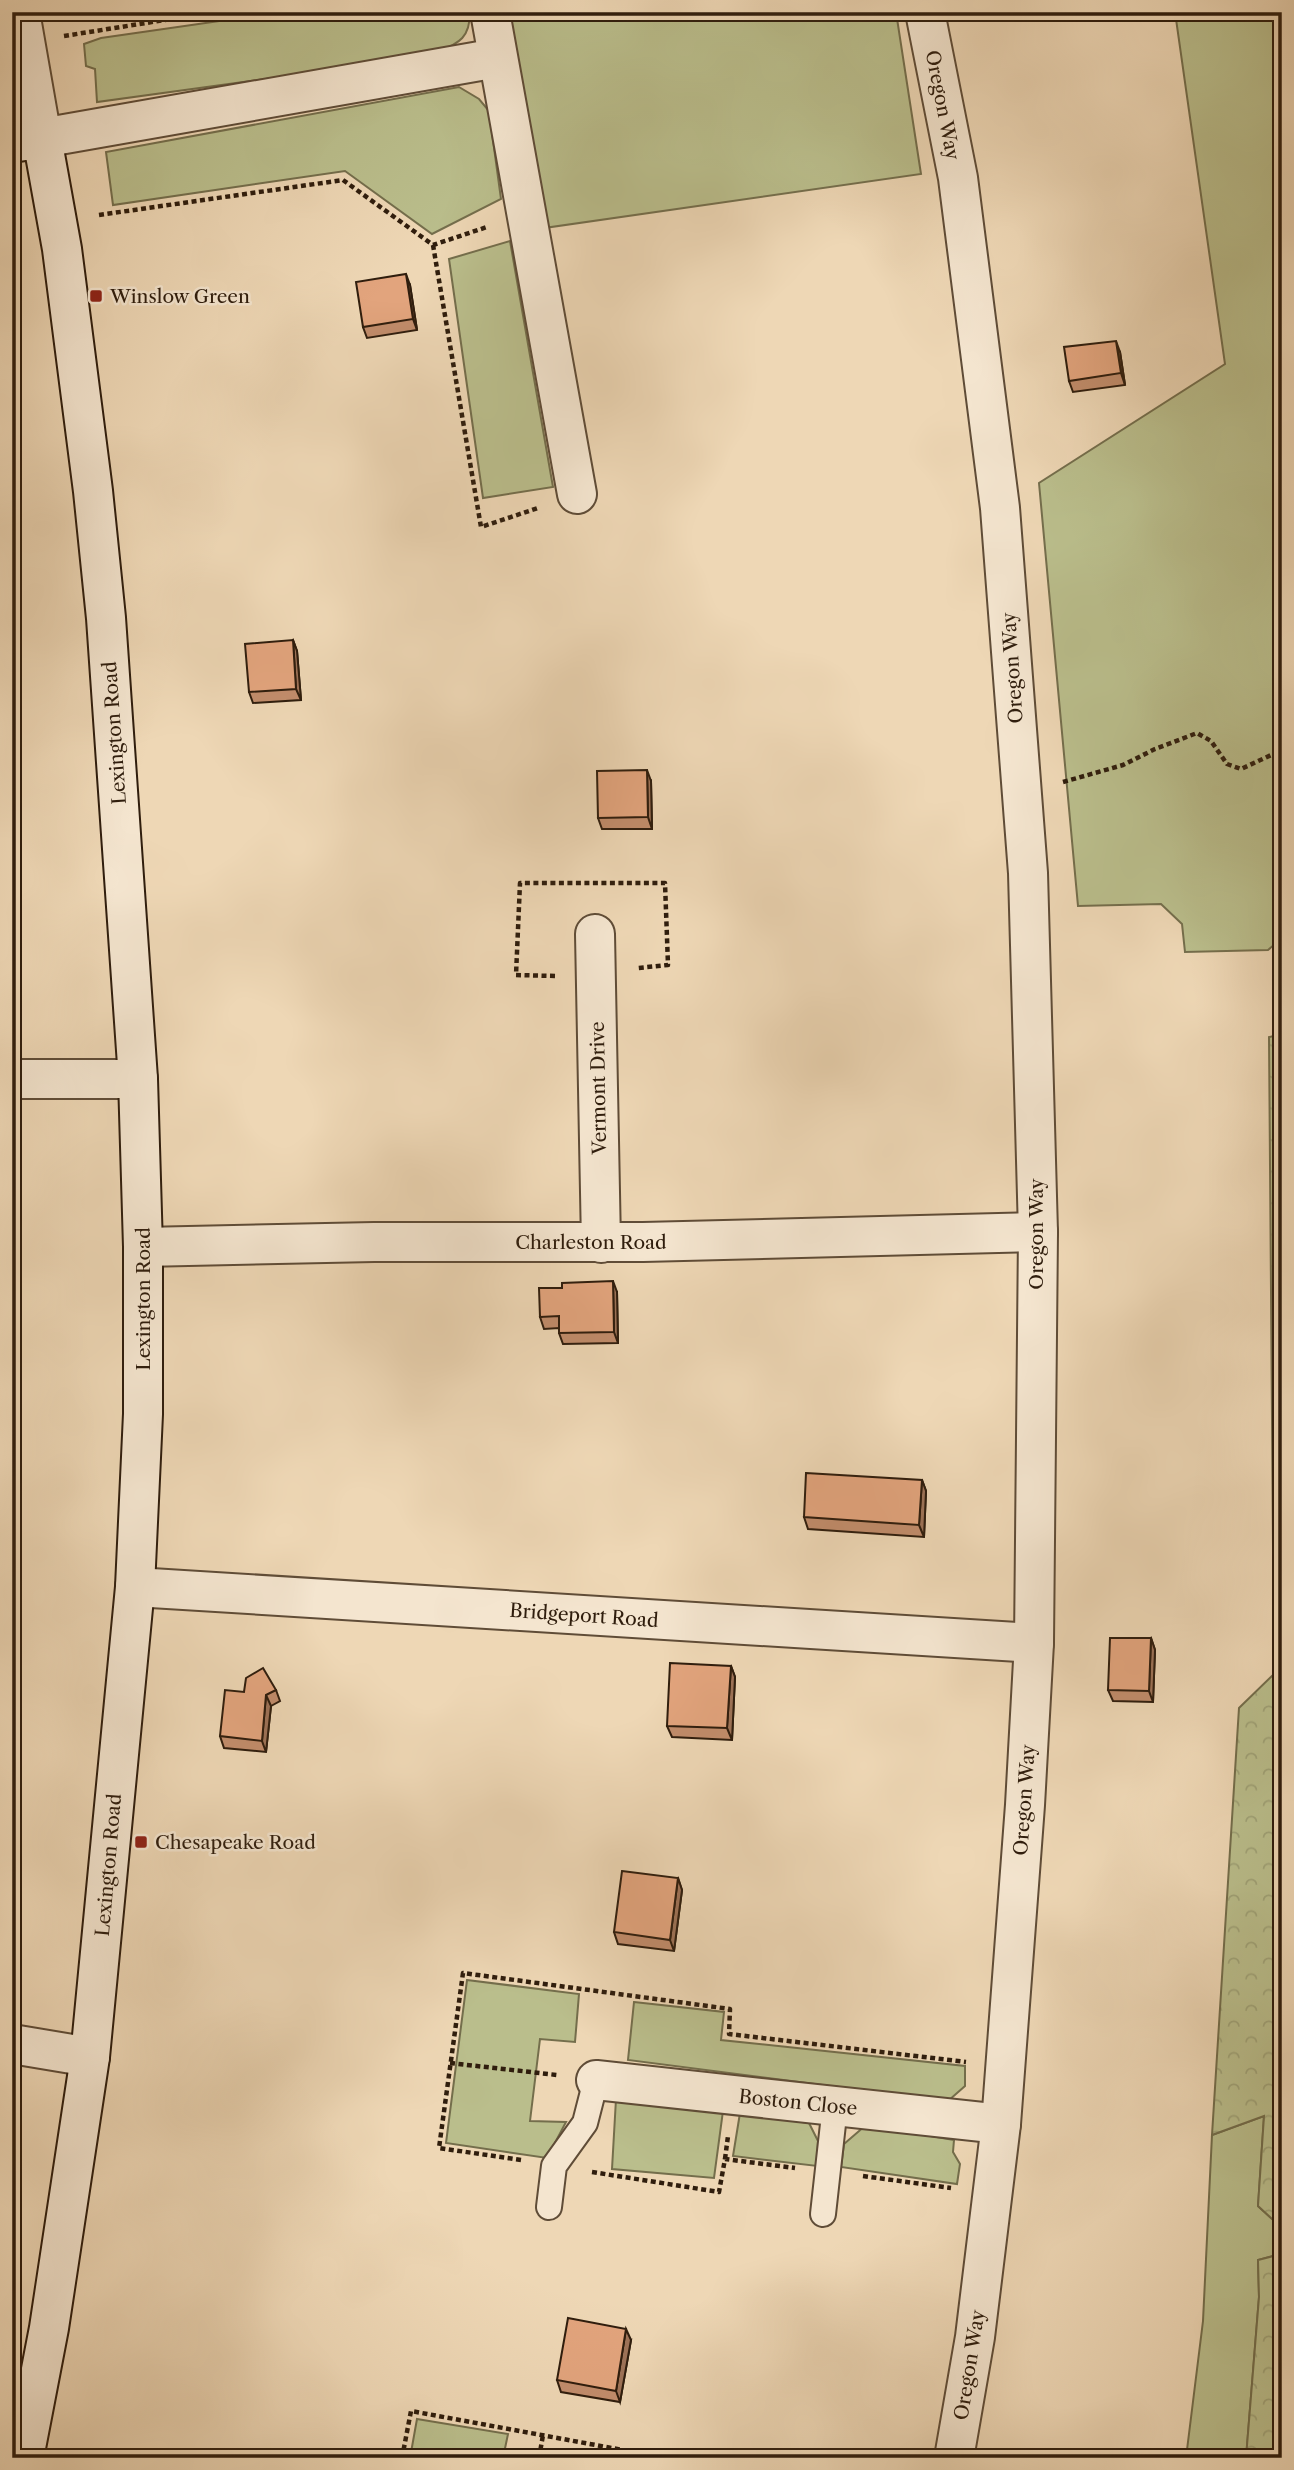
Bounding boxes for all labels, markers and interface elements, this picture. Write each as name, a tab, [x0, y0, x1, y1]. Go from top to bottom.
street label: Oregon Way	[921, 48, 964, 162]
place label: Winslow Green	[109, 285, 250, 308]
marker: Winslow Green	[88, 288, 104, 304]
street label: Oregon Way	[997, 611, 1028, 724]
street label: Lexington Road	[98, 660, 131, 805]
street label: Vermont Drive	[586, 1021, 611, 1156]
street label: Oregon Way	[1025, 1178, 1048, 1290]
street label: Lexington Road	[132, 1227, 155, 1371]
street label: Charleston Road	[515, 1231, 667, 1254]
street label: Bridgeport Road	[509, 1599, 660, 1632]
street label: Oregon Way	[1009, 1743, 1040, 1856]
street label: Lexington Road	[91, 1792, 126, 1937]
place label: Chesapeake Road	[155, 1831, 316, 1854]
marker: Chesapeake Road	[133, 1834, 149, 1850]
street label: Boston Close	[737, 2085, 858, 2120]
street label: Oregon Way	[949, 2308, 990, 2422]

